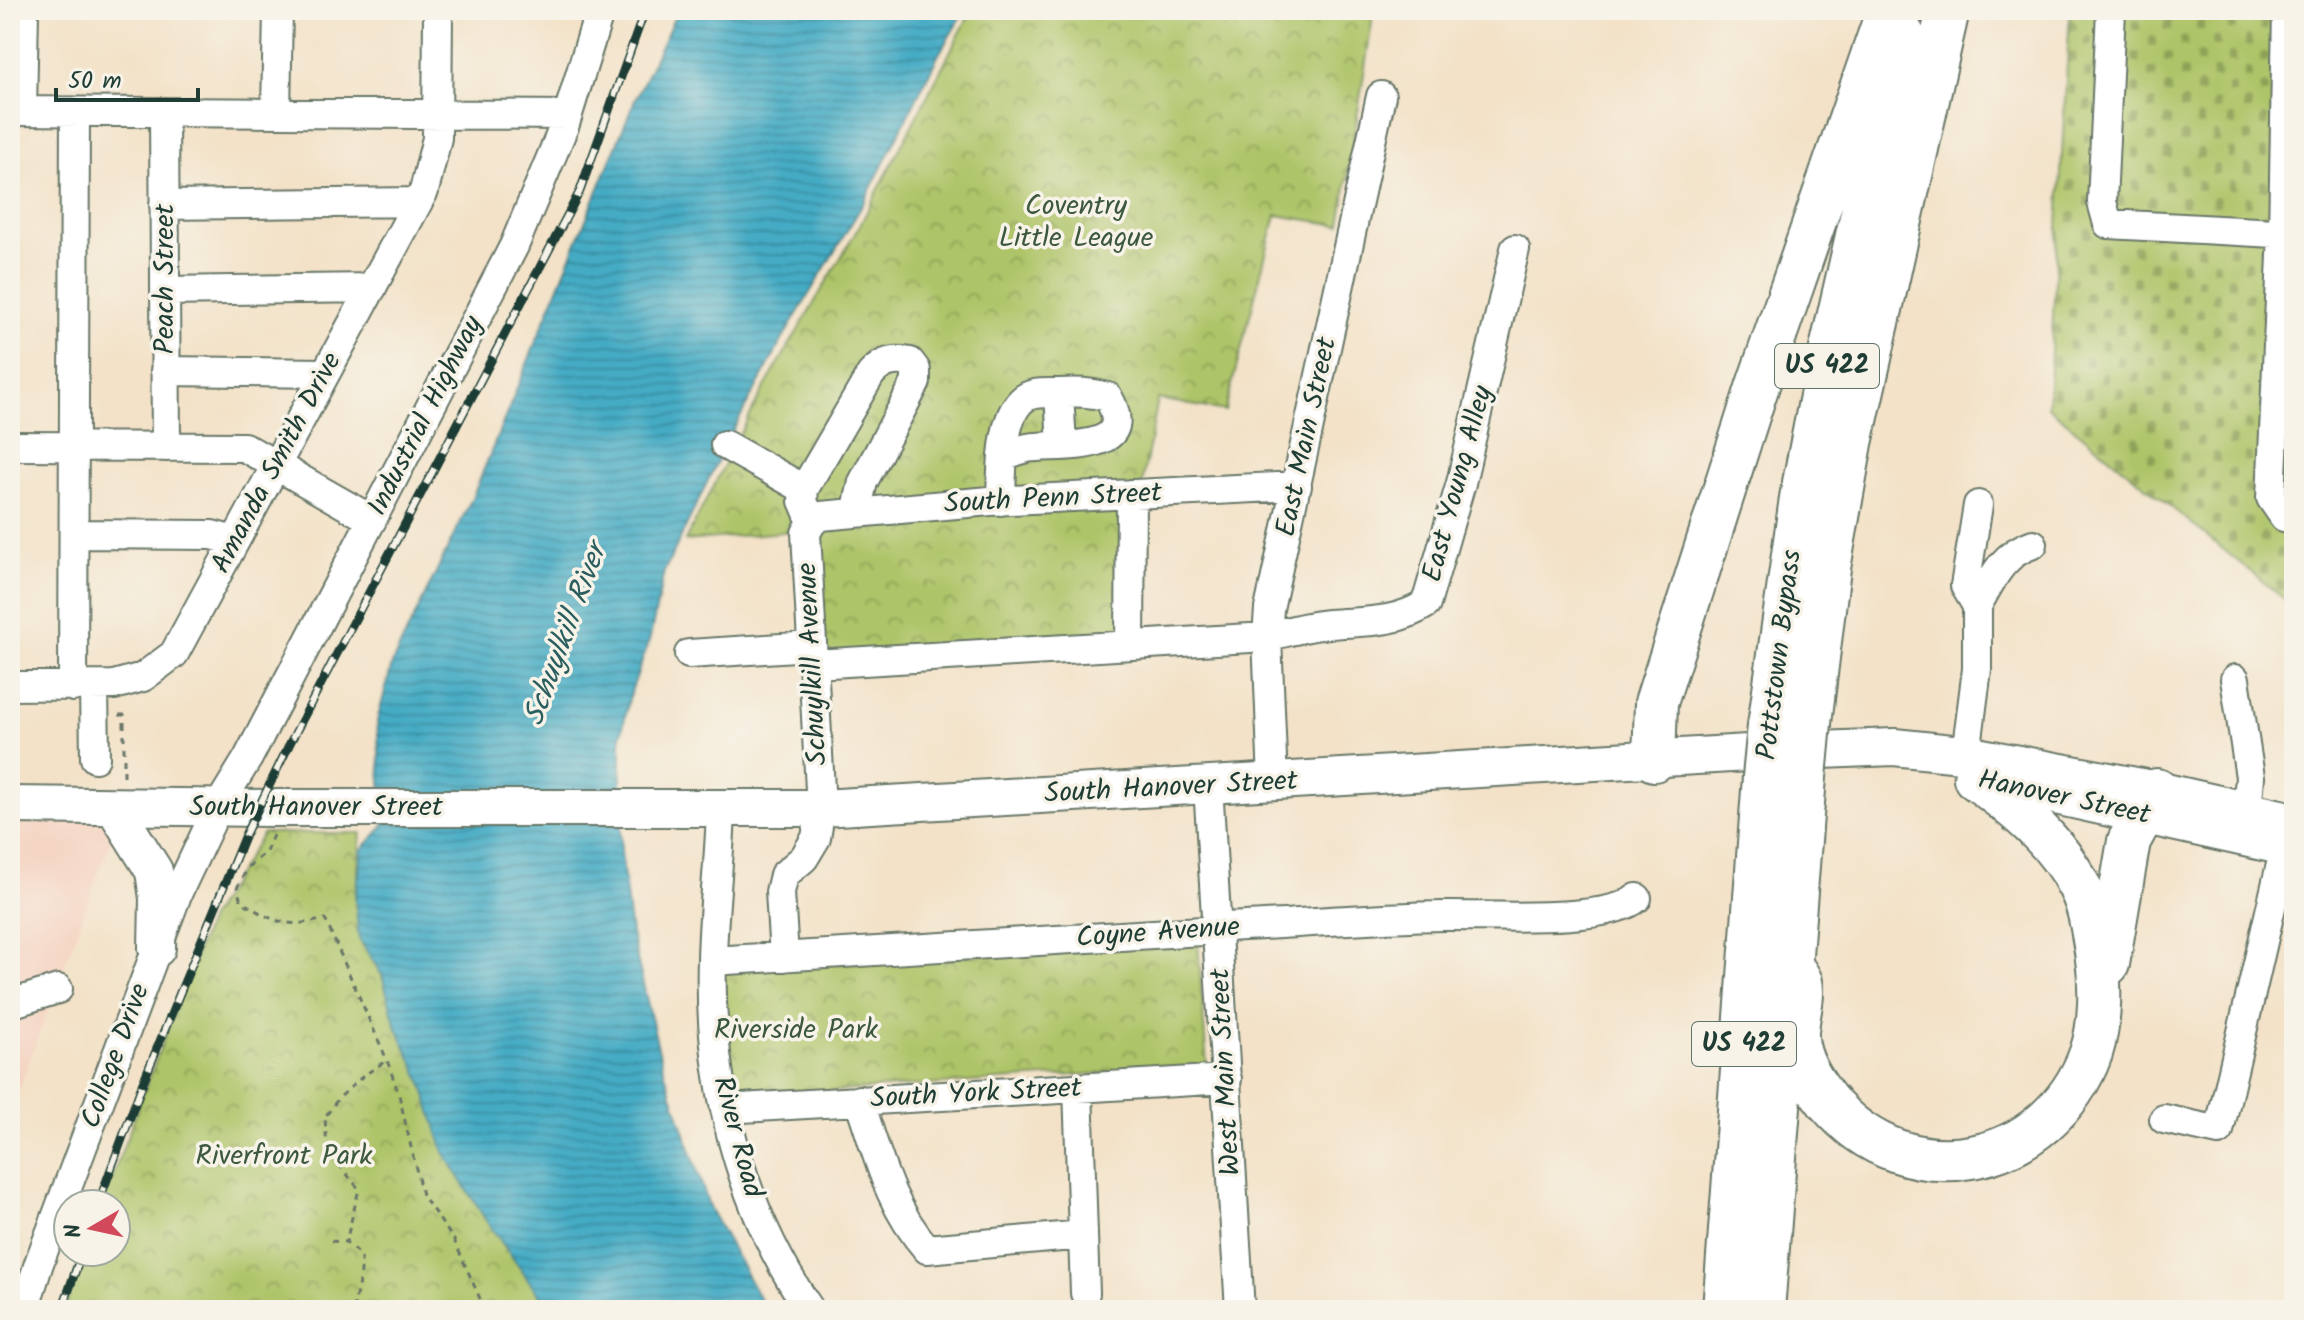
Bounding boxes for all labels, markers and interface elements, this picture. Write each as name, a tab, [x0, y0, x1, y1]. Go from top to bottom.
scale bar	[56, 52, 198, 102]
text: 50 m	[68, 62, 122, 101]
park label: Coventry Little League	[999, 184, 1154, 261]
street label: Peach Street	[143, 203, 188, 354]
street label: Industrial Highway	[356, 307, 496, 524]
street label: East Main Street	[1264, 332, 1350, 541]
street label: Amanda Smith Drive	[200, 344, 355, 582]
road number: US 422	[1775, 344, 1879, 388]
street label: East Young Alley	[1410, 380, 1506, 587]
street label: South Penn Street	[943, 471, 1164, 527]
water label: Schuylkill River	[511, 532, 623, 732]
street label: Pottstown Bypass	[1745, 547, 1815, 763]
street label: Schuylkill Avenue	[785, 561, 841, 767]
street label: Hanover Street	[1974, 758, 2156, 838]
street label: South Hanover Street	[1043, 759, 1300, 817]
street label: South Hanover Street	[189, 785, 444, 830]
street label: Coyne Avenue	[1075, 905, 1242, 961]
street label: West Main Street	[1198, 966, 1254, 1177]
street label: College Drive	[69, 977, 163, 1135]
park label: Riverside Park	[714, 1008, 879, 1053]
road number: US 422	[1692, 1022, 1796, 1066]
street label: South York Street	[869, 1066, 1084, 1122]
street label: River Road	[699, 1071, 775, 1204]
park label: Riverfront Park	[196, 1134, 373, 1179]
north arrow	[52, 1188, 132, 1268]
text: N	[56, 1221, 93, 1240]

